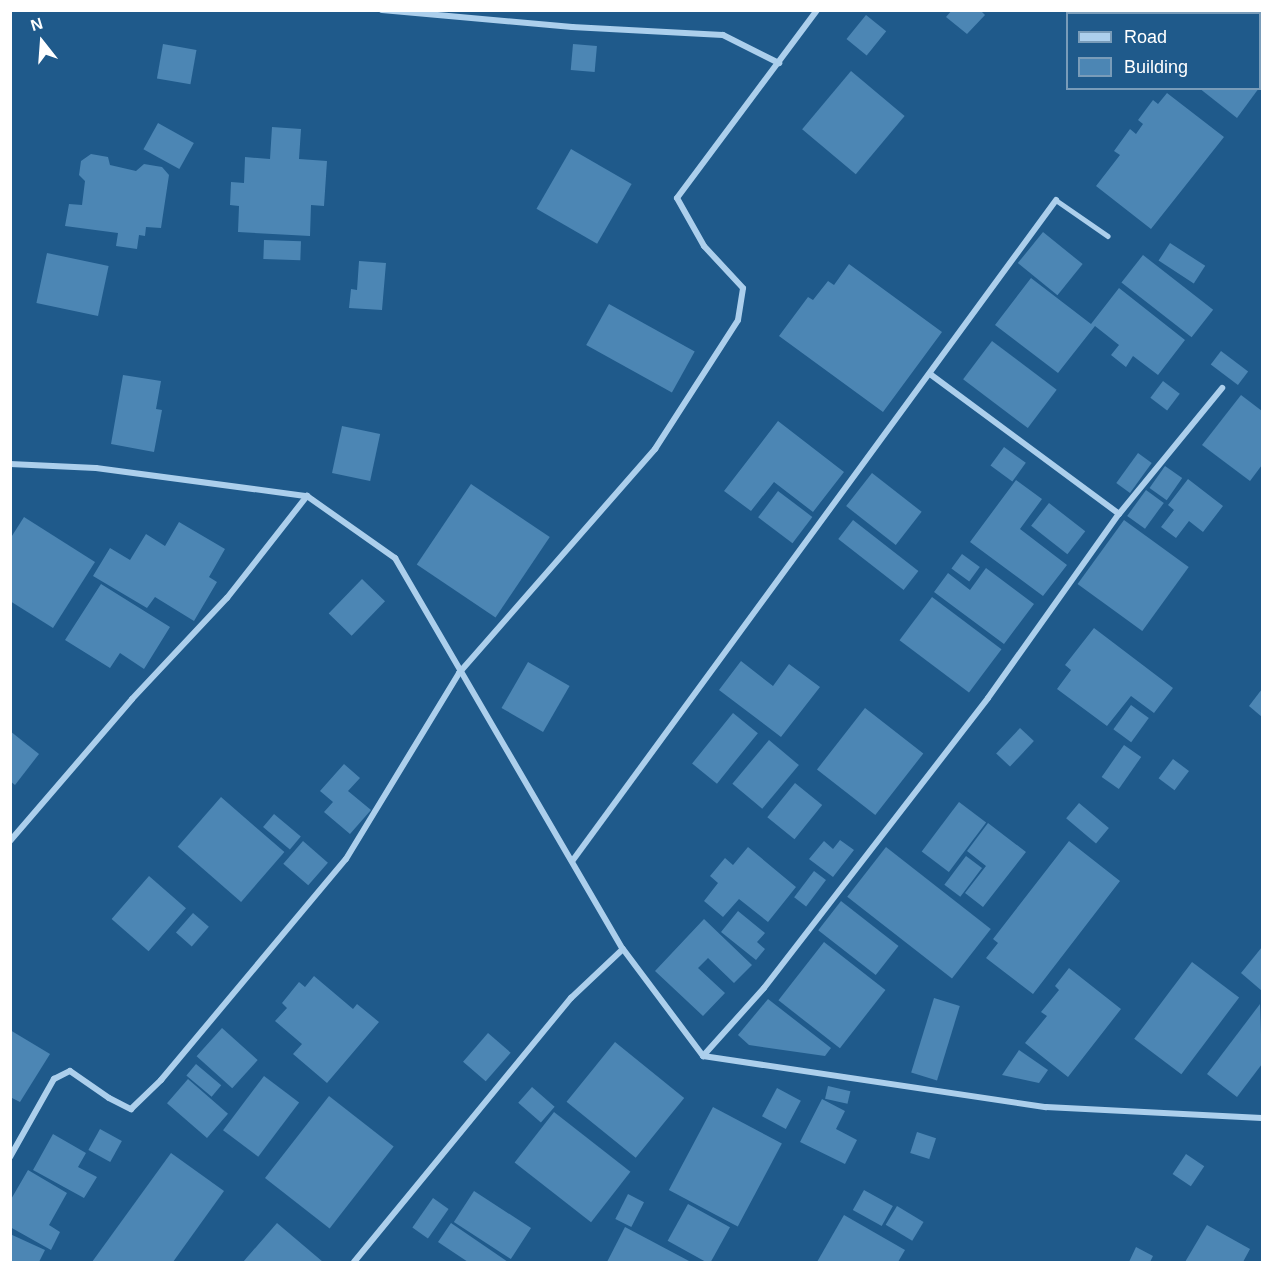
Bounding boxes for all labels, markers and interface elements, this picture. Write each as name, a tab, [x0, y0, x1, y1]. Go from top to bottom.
north arrow	[12, 12, 72, 72]
legend	[1066, 12, 1261, 90]
text: N	[29, 14, 45, 34]
text: Road	[1124, 27, 1167, 47]
text: Building	[1124, 57, 1188, 77]

